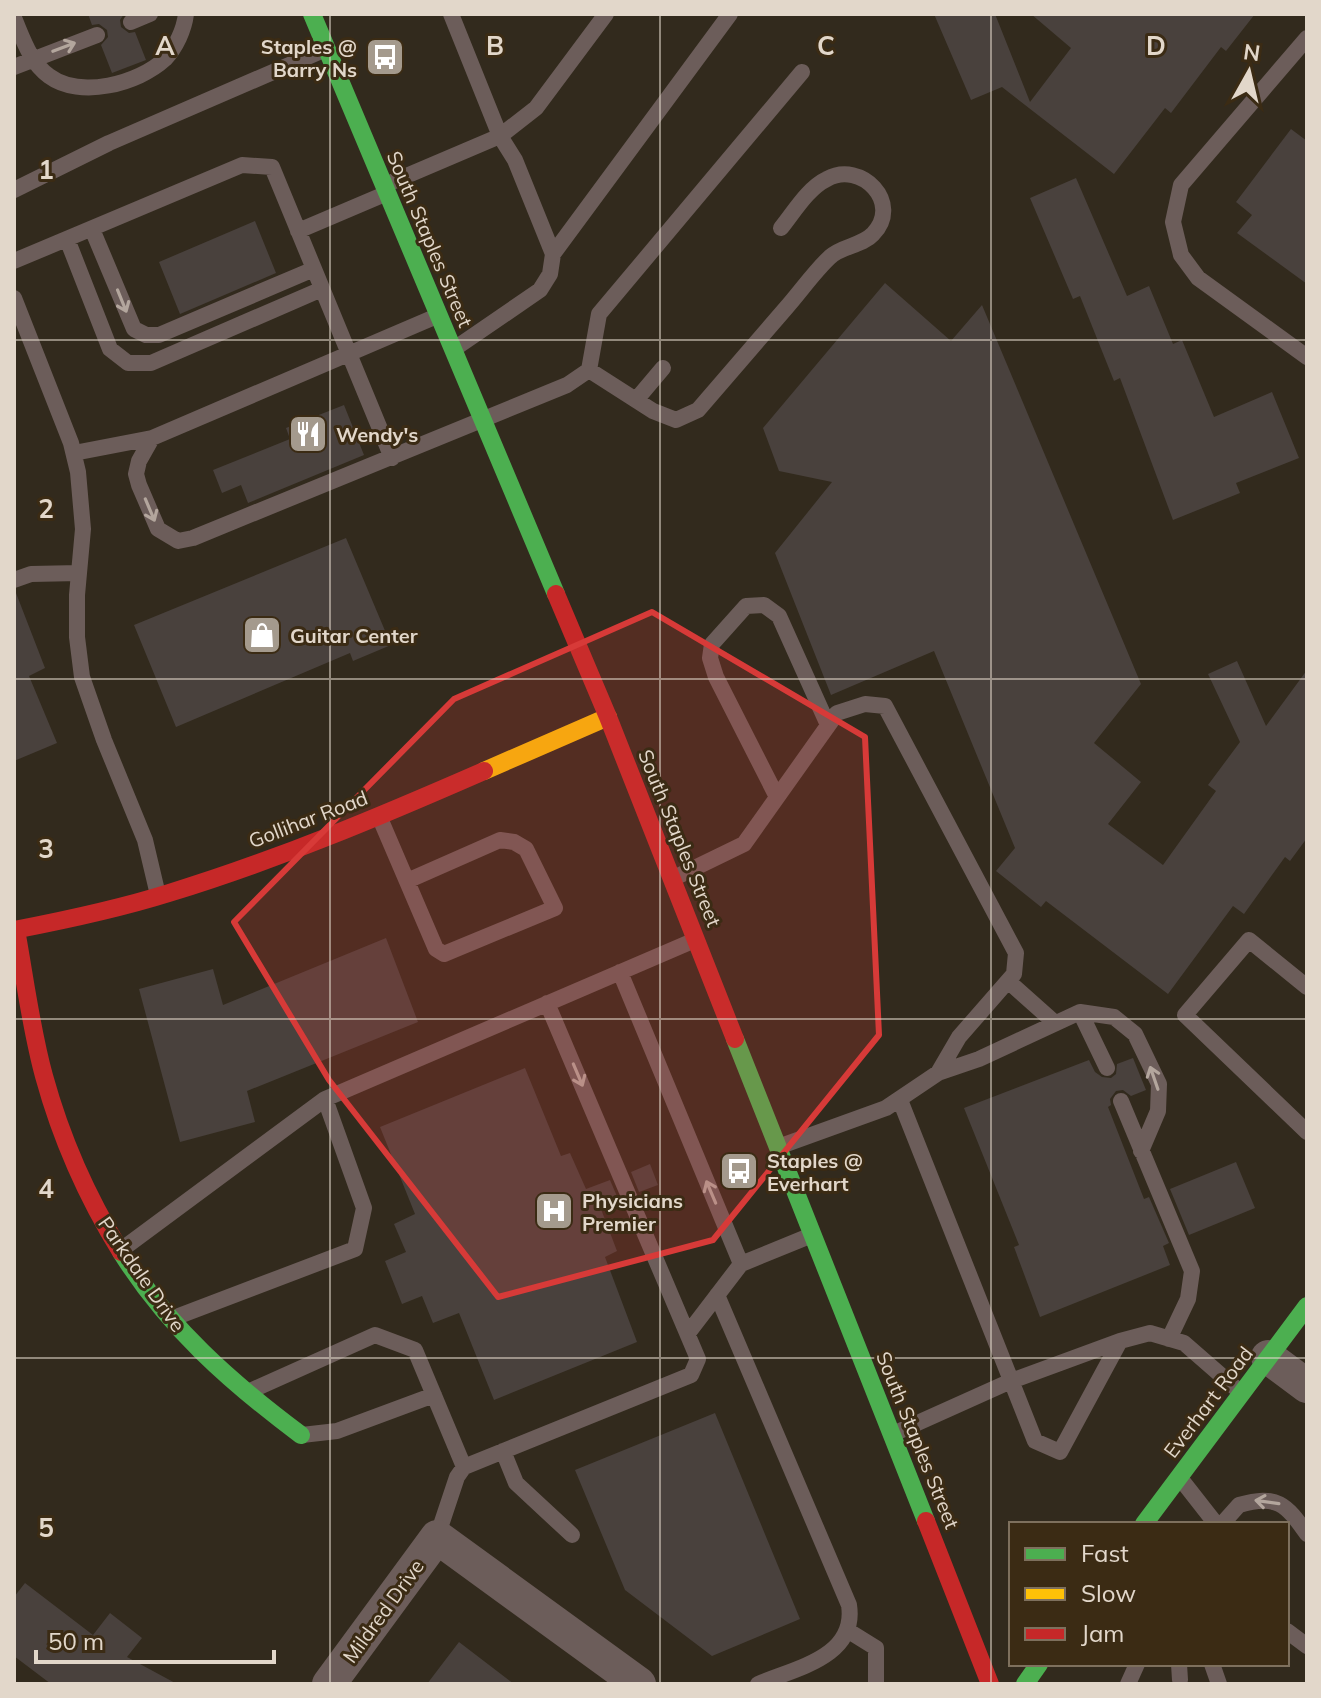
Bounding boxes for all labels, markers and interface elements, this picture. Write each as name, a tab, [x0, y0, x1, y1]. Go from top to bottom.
text: A	[155, 29, 175, 62]
text: B	[486, 29, 504, 62]
text: C	[817, 29, 835, 62]
text: D	[1146, 29, 1166, 62]
north arrow	[1209, 32, 1289, 112]
place label: Staples @ Barry Ns	[261, 34, 357, 82]
bus stop icon: Staples @ Barry Ns	[364, 36, 406, 78]
text: N	[1242, 37, 1262, 67]
one-way arrow	[51, 39, 76, 53]
street label: South Staples Street	[382, 147, 478, 331]
text: 1	[38, 153, 54, 186]
one-way arrow	[115, 288, 130, 313]
restaurant icon: Wendy's	[287, 413, 329, 455]
place label: Wendy's	[336, 422, 418, 447]
text: 2	[38, 492, 54, 525]
one-way arrow	[143, 497, 158, 522]
shop icon: Guitar Center	[241, 614, 283, 656]
place label: Guitar Center	[290, 623, 418, 648]
street label: South Staples Street	[633, 746, 727, 930]
street label: Gollihar Road	[245, 785, 371, 853]
text: 3	[38, 832, 54, 865]
one-way arrow	[572, 1062, 587, 1087]
one-way arrow	[1145, 1066, 1160, 1091]
place label: Staples @ Everhart	[767, 1148, 863, 1196]
bus stop icon: Staples @ Everhart	[718, 1150, 760, 1192]
text: 4	[38, 1172, 54, 1205]
one-way arrow	[703, 1180, 718, 1205]
place label: Physicians Premier	[582, 1188, 683, 1236]
hospital icon: Physicians Premier	[533, 1190, 575, 1232]
street label: Parkdale Drive	[93, 1212, 191, 1336]
street label: Everhart Road	[1158, 1341, 1258, 1463]
street label: South Staples Street	[871, 1348, 965, 1532]
one-way arrow	[1255, 1494, 1281, 1509]
text: 5	[38, 1511, 54, 1544]
legend	[1009, 1522, 1289, 1666]
text: Fast	[1081, 1538, 1129, 1568]
street label: Mildred Drive	[337, 1554, 429, 1668]
text: Slow	[1081, 1578, 1136, 1608]
scale bar	[36, 1614, 274, 1664]
text: Jam	[1081, 1618, 1124, 1648]
text: 50 m	[48, 1626, 104, 1656]

